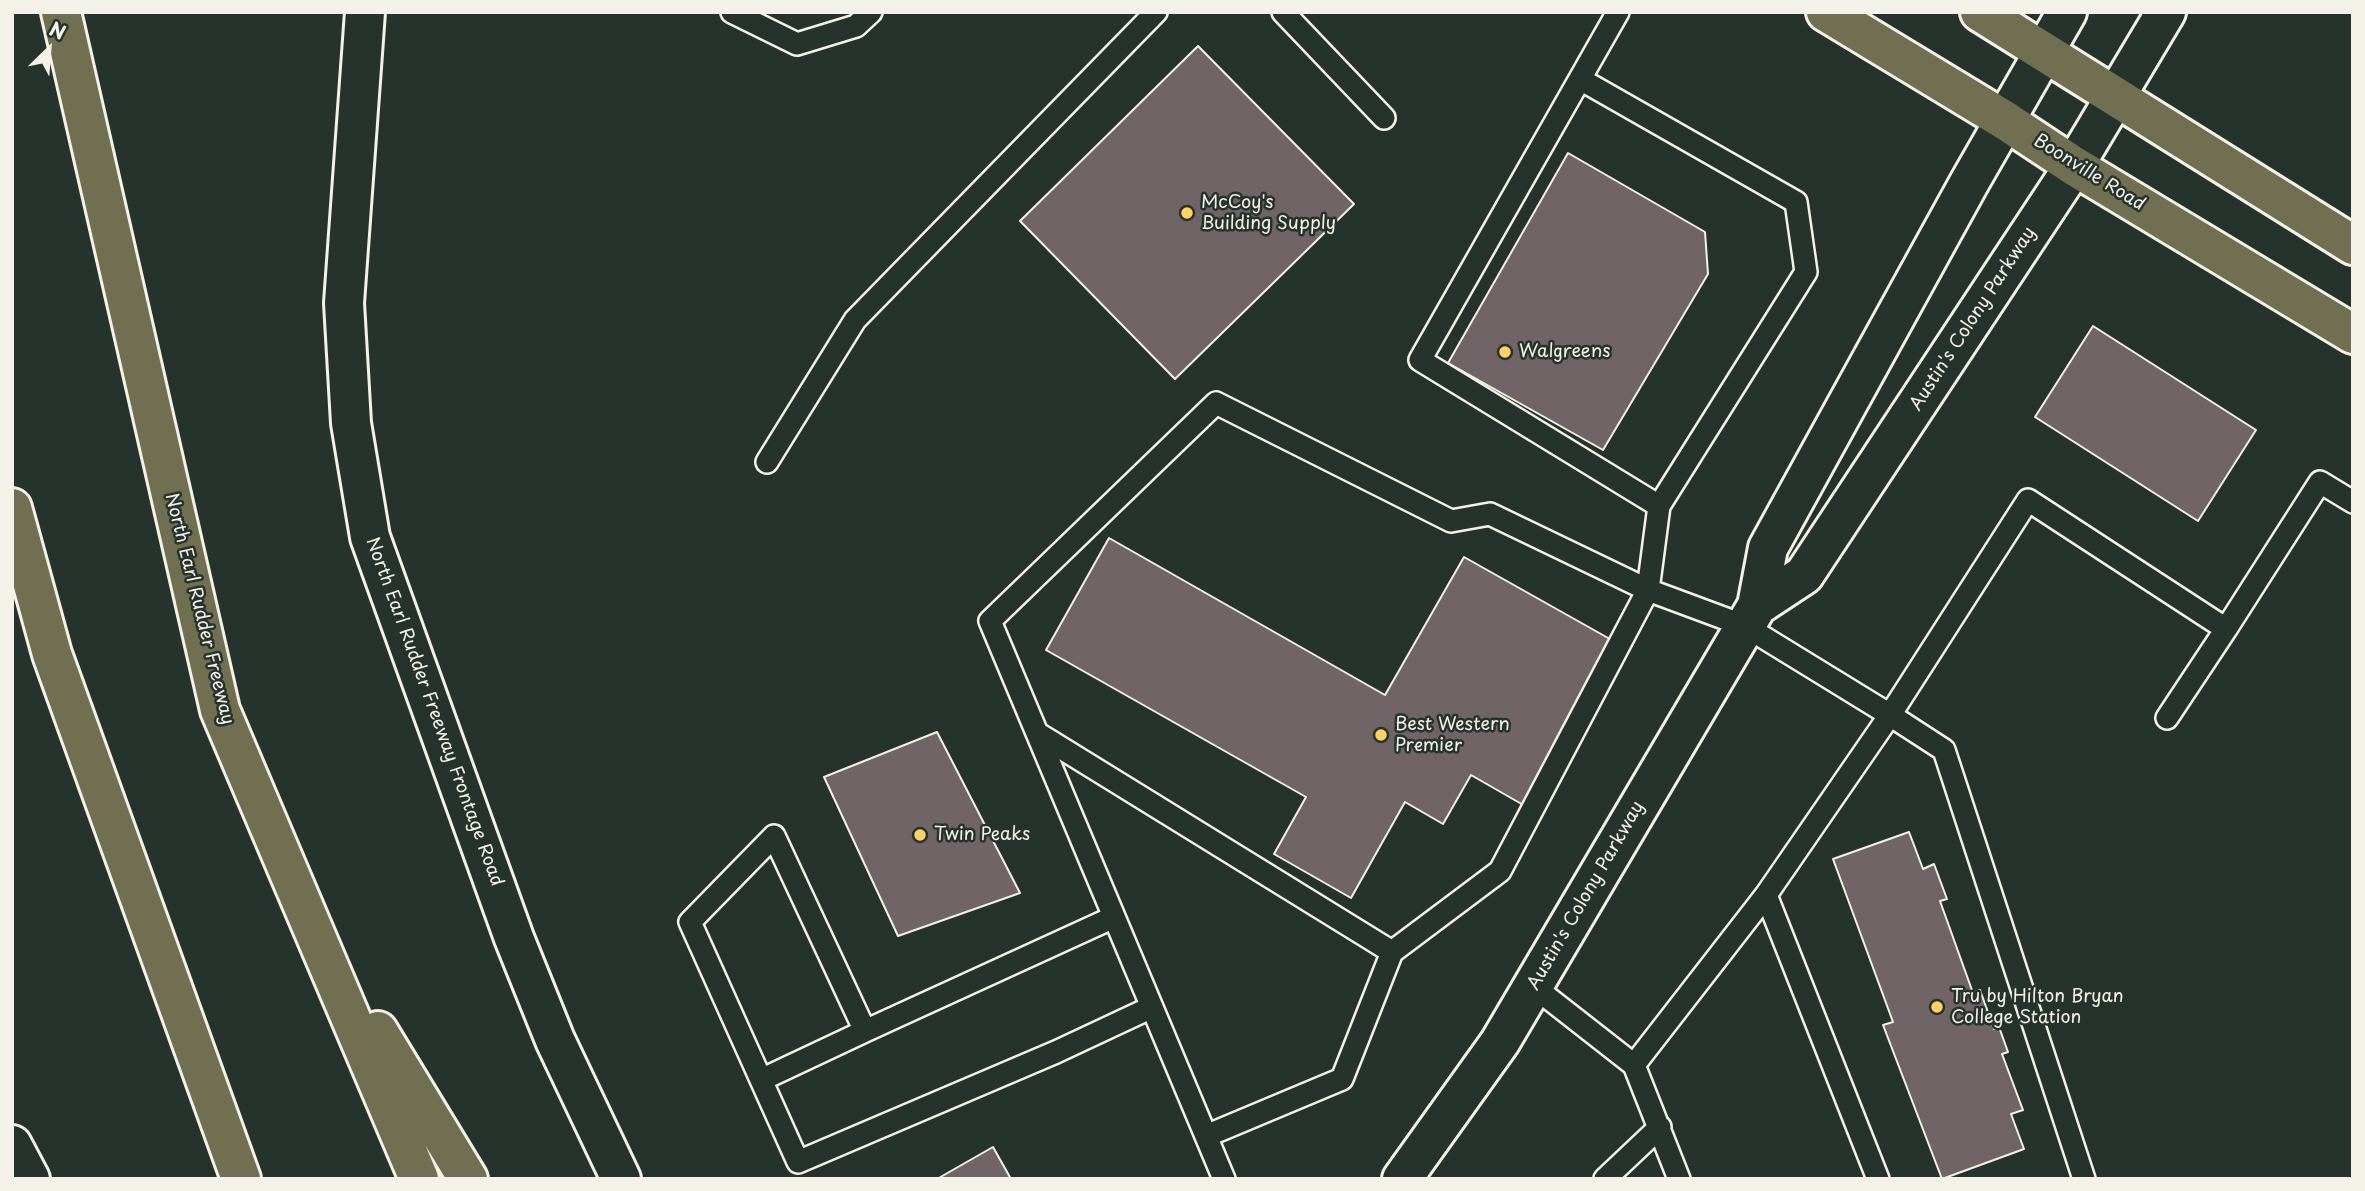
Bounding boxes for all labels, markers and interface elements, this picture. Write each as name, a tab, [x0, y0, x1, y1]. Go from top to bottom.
north arrow	[14, 14, 84, 84]
text: N	[45, 14, 71, 46]
street label: Boonville Road	[2029, 130, 2149, 216]
place label: McCoy's Building Supply	[1201, 192, 1336, 234]
marker: McCoy's Building Supply	[1179, 205, 1195, 221]
street label: Austin's Colony Parkway	[1906, 223, 2040, 415]
place label: Walgreens	[1519, 341, 1610, 363]
marker: Walgreens	[1497, 344, 1513, 360]
street label: North Earl Rudder Freeway	[160, 491, 238, 727]
street label: North Earl Rudder Freeway Frontage Road	[361, 535, 507, 889]
place label: Best Western Premier	[1395, 714, 1510, 756]
marker: Best Western Premier	[1373, 727, 1389, 743]
street label: Austin's Colony Parkway	[1523, 798, 1649, 994]
place label: Twin Peaks	[934, 824, 1030, 846]
marker: Twin Peaks	[912, 827, 928, 843]
place label: Tru by Hilton Bryan College Station	[1951, 986, 2124, 1028]
marker: Tru by Hilton Bryan College Station	[1929, 999, 1945, 1015]

